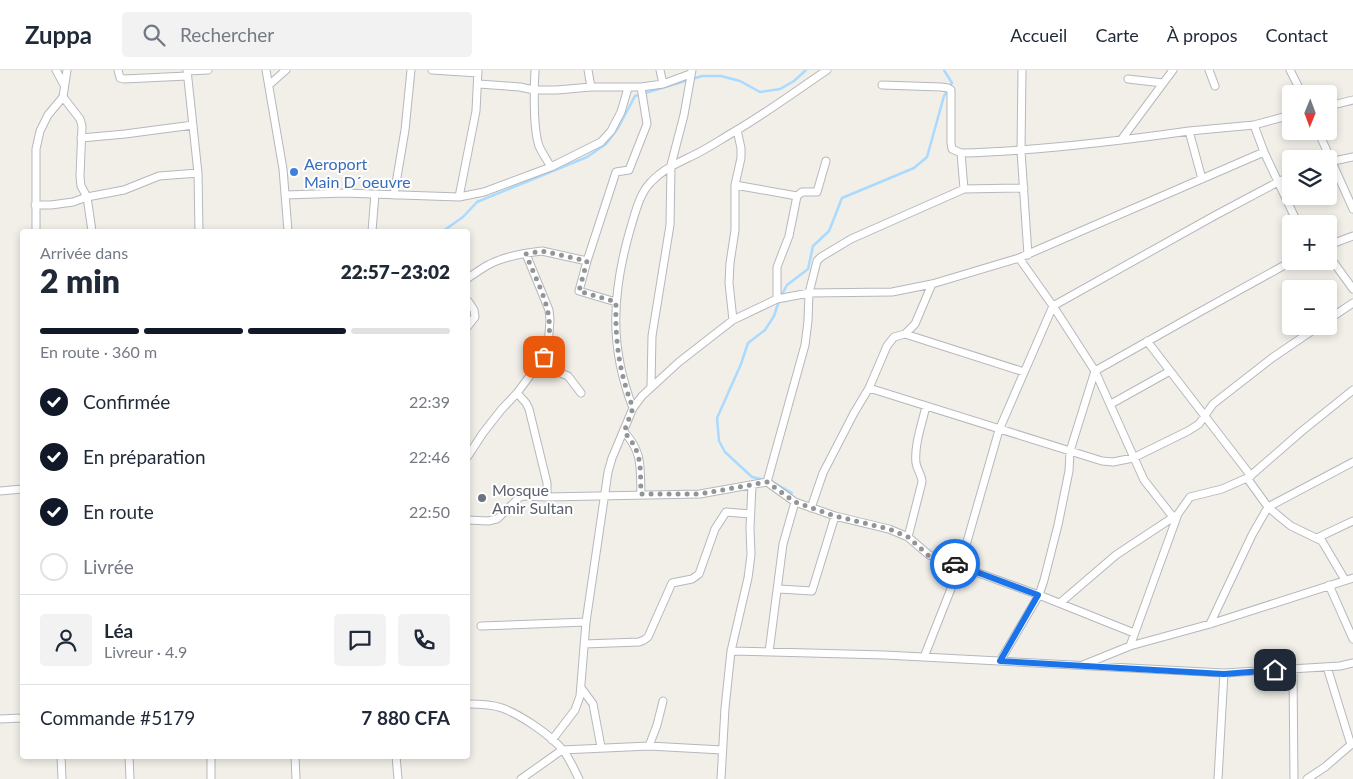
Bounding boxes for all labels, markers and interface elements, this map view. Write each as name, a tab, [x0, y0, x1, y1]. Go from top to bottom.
search box	[122, 12, 472, 57]
text: Zuppa	[25, 20, 92, 49]
icon: search	[140, 21, 168, 49]
text: Rechercher	[180, 23, 274, 46]
text: Accueil	[1010, 24, 1067, 46]
text: Carte	[1095, 24, 1139, 46]
text: À propos	[1167, 24, 1238, 46]
text: Contact	[1266, 24, 1328, 46]
north arrow	[1282, 85, 1338, 140]
map controls	[1282, 85, 1337, 335]
button: layers	[1282, 150, 1337, 205]
place label: Aeroport Main D´oeuvre	[304, 154, 411, 191]
marker: Aeroport Main D´oeuvre	[288, 166, 300, 178]
button: +	[1282, 215, 1337, 270]
text: Arrivée dans	[40, 243, 128, 262]
text: 22:57–23:02	[341, 260, 450, 283]
text: 2 min	[40, 261, 120, 300]
button: −	[1282, 280, 1337, 335]
pin	[523, 336, 565, 378]
text: En route · 360 m	[40, 342, 157, 361]
icon: bag	[530, 343, 558, 371]
icon: check	[40, 388, 68, 416]
text: Confirmée	[83, 390, 170, 413]
text: 22:39	[409, 392, 450, 411]
icon: check	[40, 443, 68, 471]
text: En préparation	[83, 445, 206, 468]
text: 22:46	[409, 447, 450, 466]
place label: Mosque Amir Sultan	[492, 480, 573, 517]
marker: Mosque Amir Sultan	[476, 492, 488, 504]
icon: check	[40, 498, 68, 526]
text: En route	[83, 500, 154, 523]
text: 22:50	[409, 502, 450, 521]
courier	[930, 539, 980, 589]
icon: car	[941, 550, 969, 578]
text: Livrée	[83, 555, 134, 578]
button: person	[40, 614, 92, 666]
button: chat	[334, 614, 386, 666]
button: phone	[398, 614, 450, 666]
text: Léa	[104, 619, 133, 642]
text: Livreur · 4.9	[104, 642, 187, 661]
pin	[1254, 649, 1296, 691]
icon: home	[1261, 656, 1289, 684]
text: Commande #5179	[40, 706, 195, 729]
text: 7 880 CFA	[361, 706, 450, 729]

